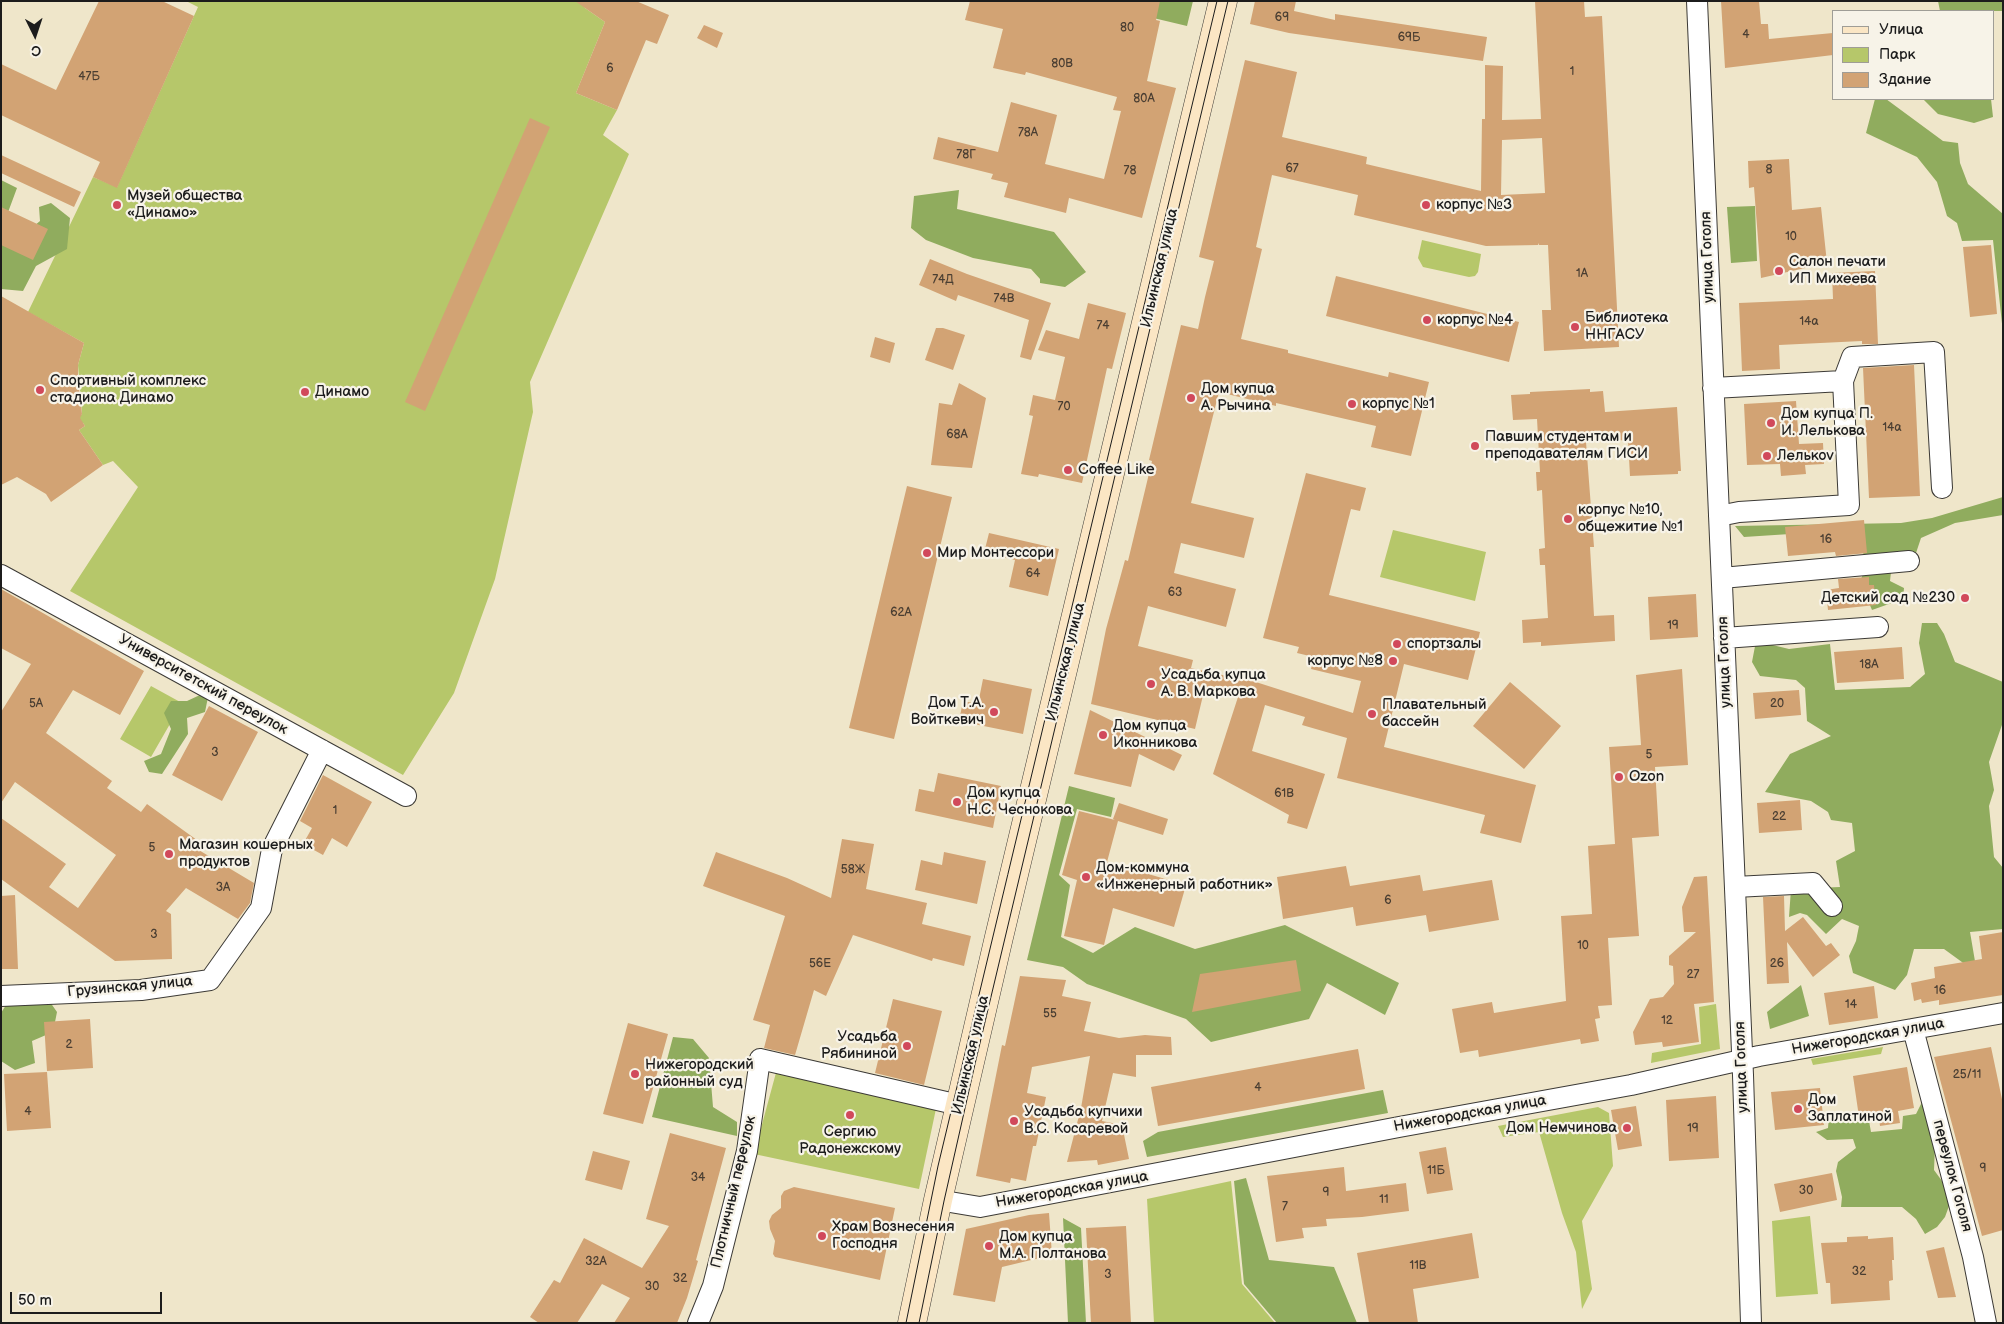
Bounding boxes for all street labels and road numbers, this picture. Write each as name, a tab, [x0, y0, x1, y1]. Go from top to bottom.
street label: Ильинская улица	[1138, 207, 1182, 329]
street label: улица Гоголя	[1697, 211, 1719, 303]
street label: Ильинская улица	[1043, 601, 1089, 723]
street label: улица Гоголя	[1714, 616, 1736, 708]
street label: Университетский переулок	[115, 631, 291, 739]
street label: Грузинская улица	[67, 973, 193, 1001]
street label: Ильинская улица	[949, 994, 993, 1116]
street label: Нижегородская улица	[1790, 1015, 1946, 1059]
street label: улица Гоголя	[1731, 1021, 1753, 1113]
street label: Нижегородская улица	[1392, 1092, 1548, 1136]
street label: Плотничный переулок	[708, 1114, 760, 1270]
street label: переулок Гоголя	[1928, 1118, 1976, 1234]
street label: Нижегородская улица	[994, 1168, 1150, 1212]

